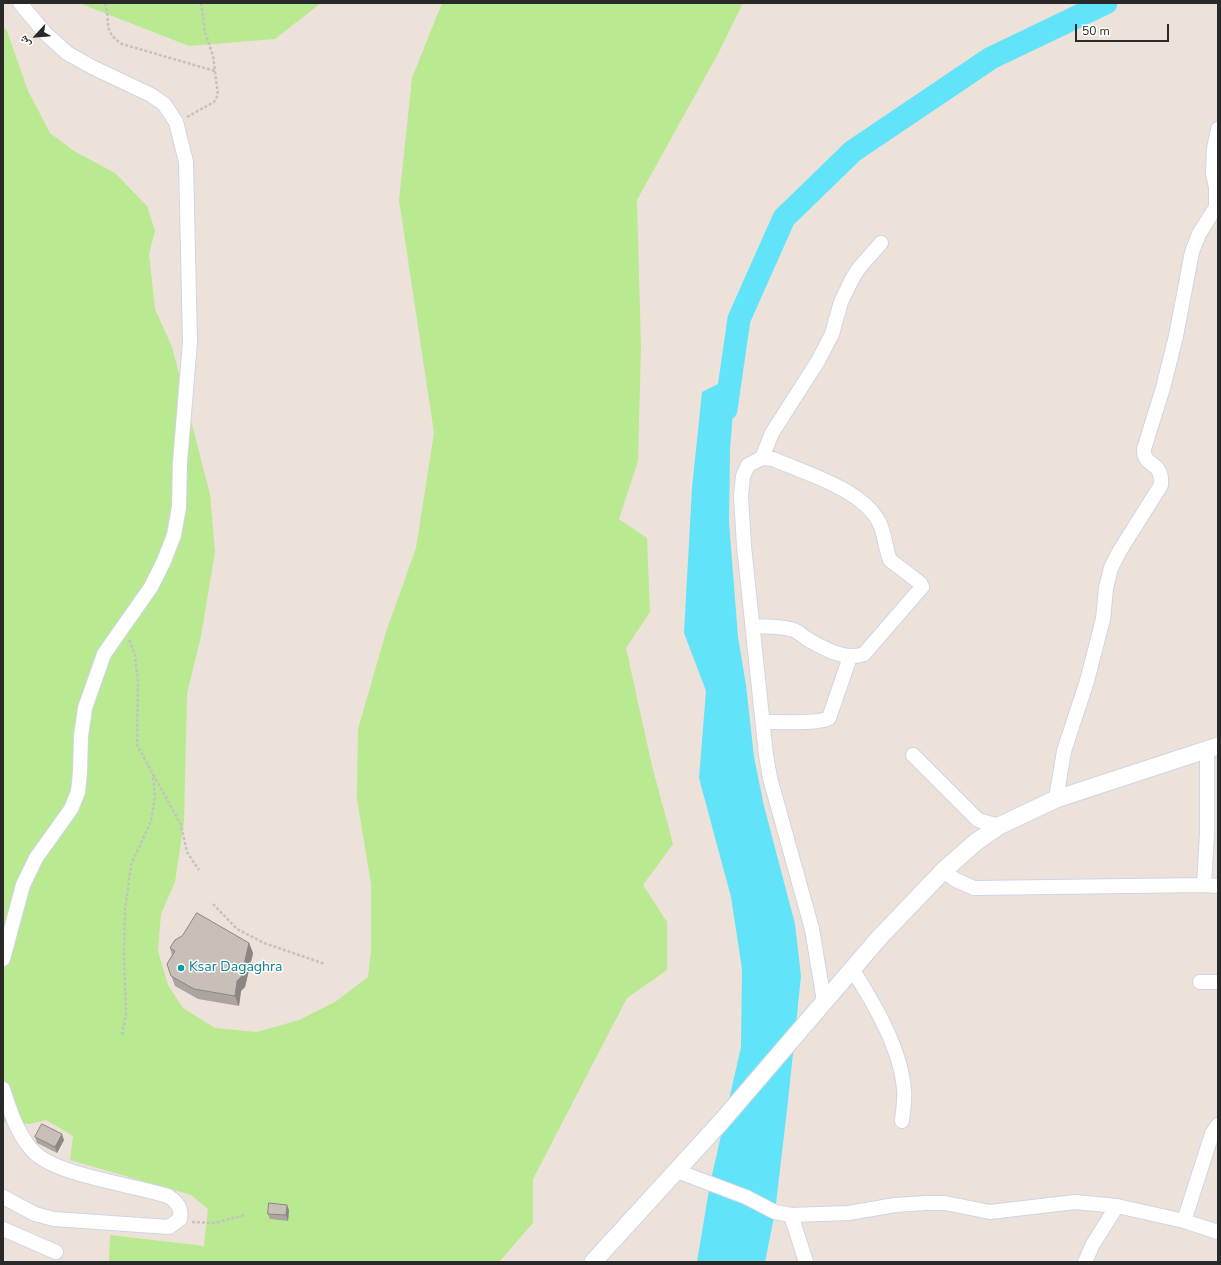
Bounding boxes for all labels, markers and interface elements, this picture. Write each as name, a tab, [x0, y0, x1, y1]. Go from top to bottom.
north arrow	[16, 16, 56, 56]
scale bar	[1077, 16, 1171, 42]
text: 50 m	[1082, 23, 1110, 39]
text: ش	[15, 33, 34, 50]
place label: Ksar Dagaghra	[189, 960, 282, 976]
marker: Ksar Dagaghra	[176, 963, 186, 973]

